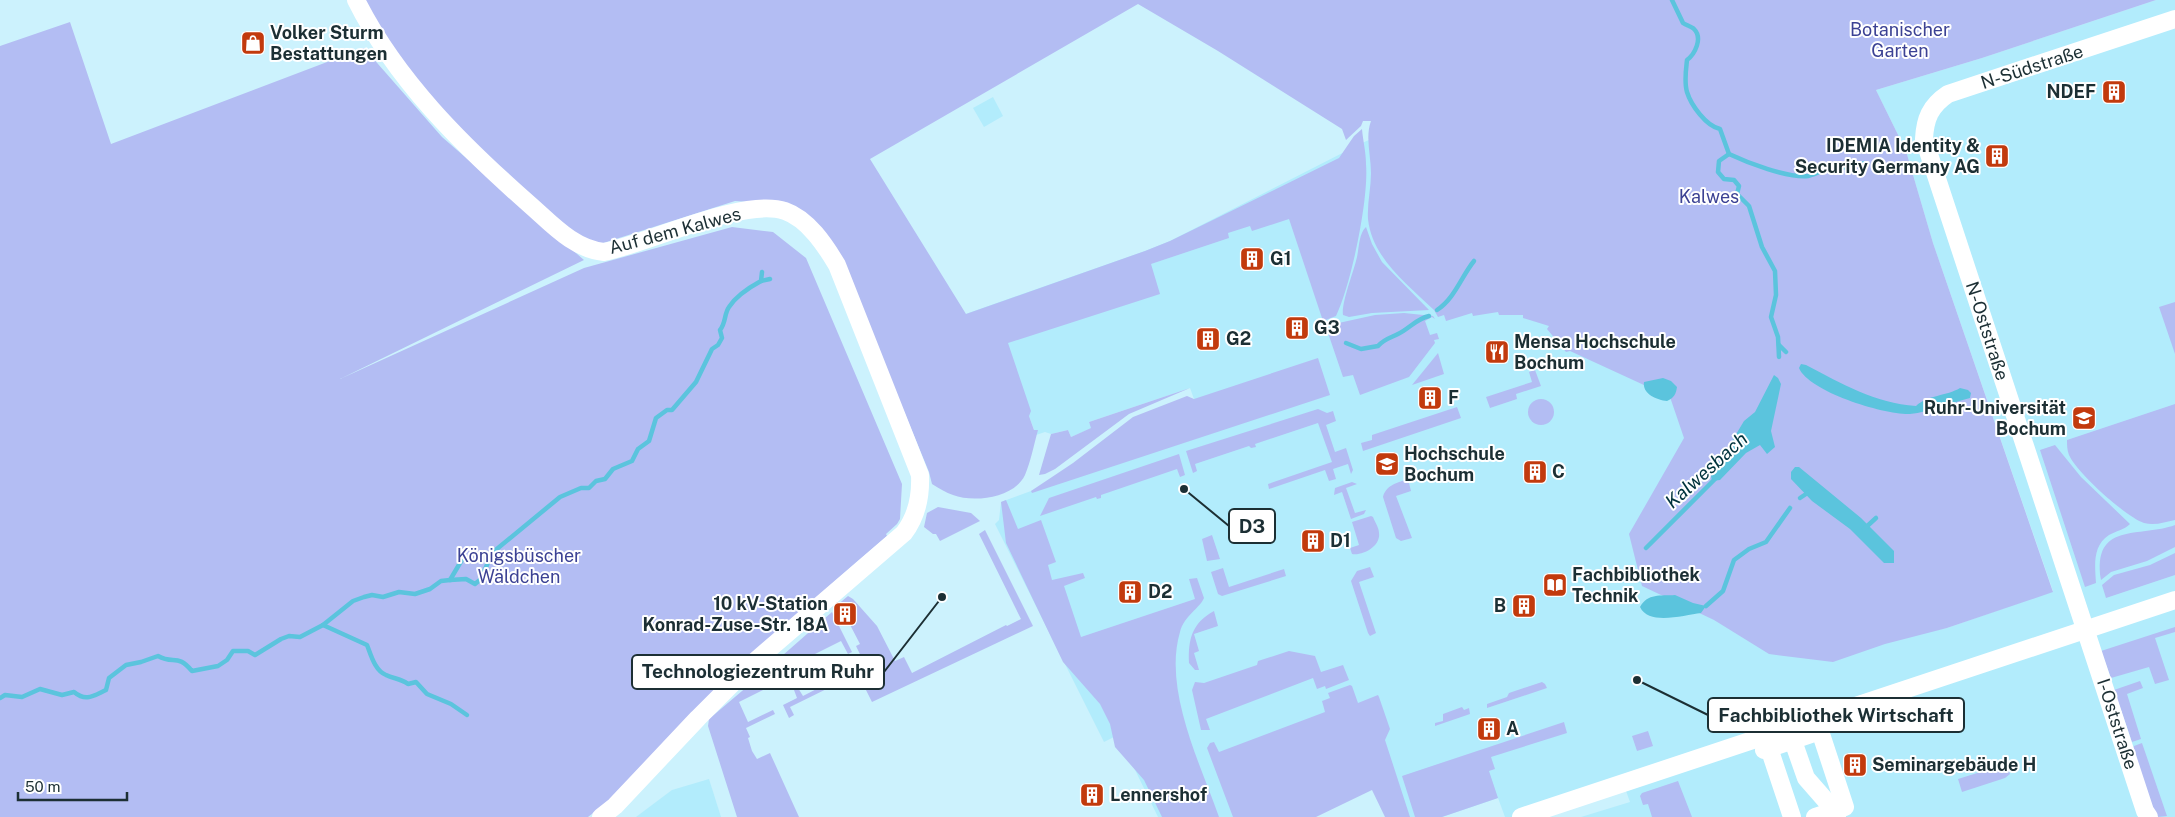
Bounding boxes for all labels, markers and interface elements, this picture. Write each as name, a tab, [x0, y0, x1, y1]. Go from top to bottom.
park label: Botanischer Garten	[1850, 19, 1950, 61]
place label: Volker Sturm Bestattungen	[270, 22, 387, 64]
shop icon: Volker Sturm Bestattungen	[240, 30, 266, 56]
street label: N-Südstraße	[1978, 40, 2086, 93]
building icon: NDEF	[2101, 79, 2127, 105]
place label: NDEF	[2046, 81, 2096, 102]
place label: IDEMIA Identity & Security Germany AG	[1795, 135, 1980, 177]
building icon: IDEMIA Identity & Security Germany AG	[1984, 143, 2010, 169]
park label: Kalwes	[1679, 186, 1739, 207]
street label: Auf dem Kalwes	[607, 203, 743, 258]
building icon: G1	[1239, 246, 1265, 272]
place label: G1	[1270, 248, 1291, 269]
street label: N-Oststraße	[1962, 279, 2013, 383]
building icon: G3	[1284, 315, 1310, 341]
place label: G3	[1314, 317, 1340, 338]
building icon: G2	[1195, 326, 1221, 352]
place label: G2	[1226, 328, 1251, 349]
place label: Mensa Hochschule Bochum	[1514, 331, 1676, 373]
restaurant icon: Mensa Hochschule Bochum	[1484, 339, 1510, 365]
building icon: F	[1417, 385, 1443, 411]
place label: F	[1448, 387, 1459, 408]
place label: Ruhr-Universität Bochum	[1924, 397, 2066, 439]
school or university icon: Ruhr-Universität Bochum	[2071, 405, 2097, 431]
water label: Kalwesbach	[1660, 427, 1752, 513]
place label: Hochschule Bochum	[1404, 443, 1505, 485]
school or university icon: Hochschule Bochum	[1374, 451, 1400, 477]
building icon: C	[1522, 459, 1548, 485]
place label: C	[1552, 461, 1565, 482]
callout: D3	[1229, 509, 1275, 543]
text: D3	[1239, 515, 1265, 537]
building icon: D1	[1300, 528, 1326, 554]
place label: D1	[1330, 530, 1351, 551]
park label: Königsbüscher Wäldchen	[457, 545, 581, 587]
place label: Fachbibliothek Technik	[1572, 564, 1701, 606]
library icon: Fachbibliothek Technik	[1542, 572, 1568, 598]
building icon: D2	[1117, 579, 1143, 605]
place label: D2	[1148, 581, 1172, 602]
place label: 10 kV-Station Konrad-Zuse-Str. 18A	[642, 593, 828, 635]
building icon: B	[1511, 593, 1537, 619]
place label: B	[1494, 595, 1506, 616]
building icon: 10 kV-Station Konrad-Zuse-Str. 18A	[832, 601, 858, 627]
callout: Technologiezentrum Ruhr	[632, 655, 884, 689]
text: Technologiezentrum Ruhr	[642, 660, 874, 682]
street label: I-Oststraße	[2093, 676, 2142, 772]
callout: Fachbibliothek Wirtschaft	[1708, 698, 1964, 732]
text: Fachbibliothek Wirtschaft	[1718, 704, 1954, 726]
building icon: A	[1476, 716, 1502, 742]
place label: A	[1506, 718, 1519, 739]
building icon: Seminargebäude H	[1842, 752, 1868, 778]
place label: Seminargebäude H	[1872, 754, 2036, 775]
scale bar	[18, 770, 126, 802]
text: 50 m	[25, 778, 60, 795]
building icon: Lennershof	[1079, 782, 1105, 808]
place label: Lennershof	[1110, 784, 1207, 805]

